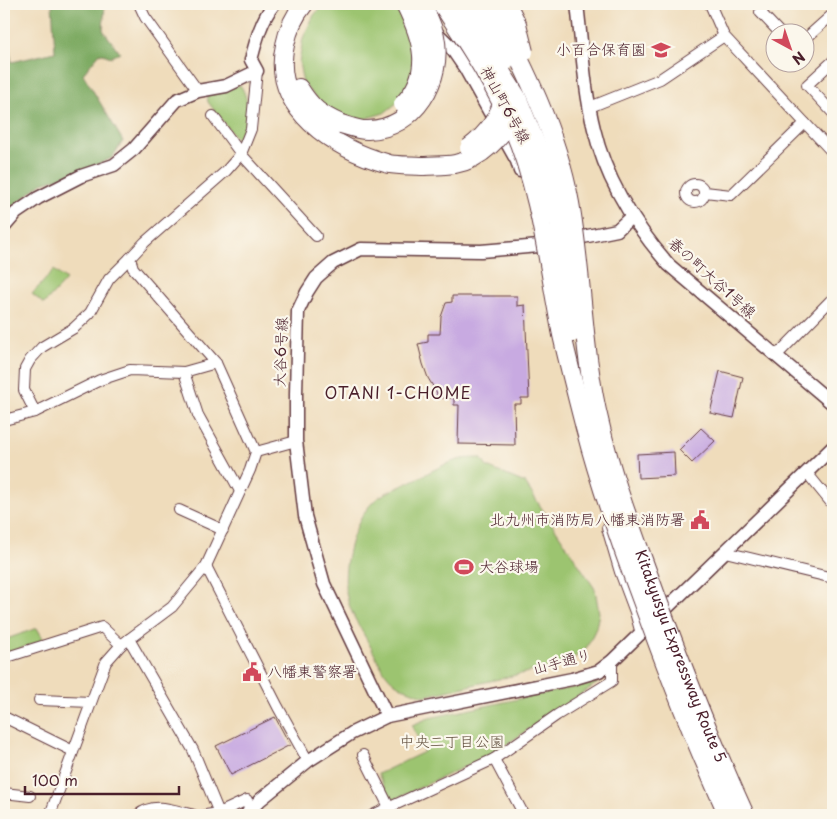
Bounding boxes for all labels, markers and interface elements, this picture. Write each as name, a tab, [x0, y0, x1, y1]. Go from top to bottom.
north arrow	[764, 22, 814, 72]
place label: 小百合保育園	[556, 37, 646, 60]
school or university icon: 小百合保育園	[650, 39, 672, 61]
text: N	[788, 47, 810, 70]
street label: 神山町6号線	[476, 61, 537, 147]
street label: 春の町大谷1号線	[664, 231, 762, 323]
street label: 大谷6号線	[267, 316, 292, 388]
district label: OTANI 1-CHOME	[324, 380, 472, 404]
place label: 北九州市消防局八幡東消防署	[490, 507, 685, 530]
public building icon: 北九州市消防局八幡東消防署	[689, 509, 711, 531]
street label: Kitakyusyu Expressway Route 5	[630, 546, 733, 765]
place label: 大谷球場	[479, 554, 539, 577]
sports icon: 大谷球場	[453, 556, 475, 578]
street label: 山手通り	[530, 642, 594, 679]
place label: 八幡東警察署	[267, 659, 357, 682]
public building icon: 八幡東警察署	[241, 661, 263, 683]
park label: 中央二丁目公園	[399, 729, 505, 752]
scale bar	[25, 764, 179, 796]
text: 100 m	[32, 768, 78, 791]

